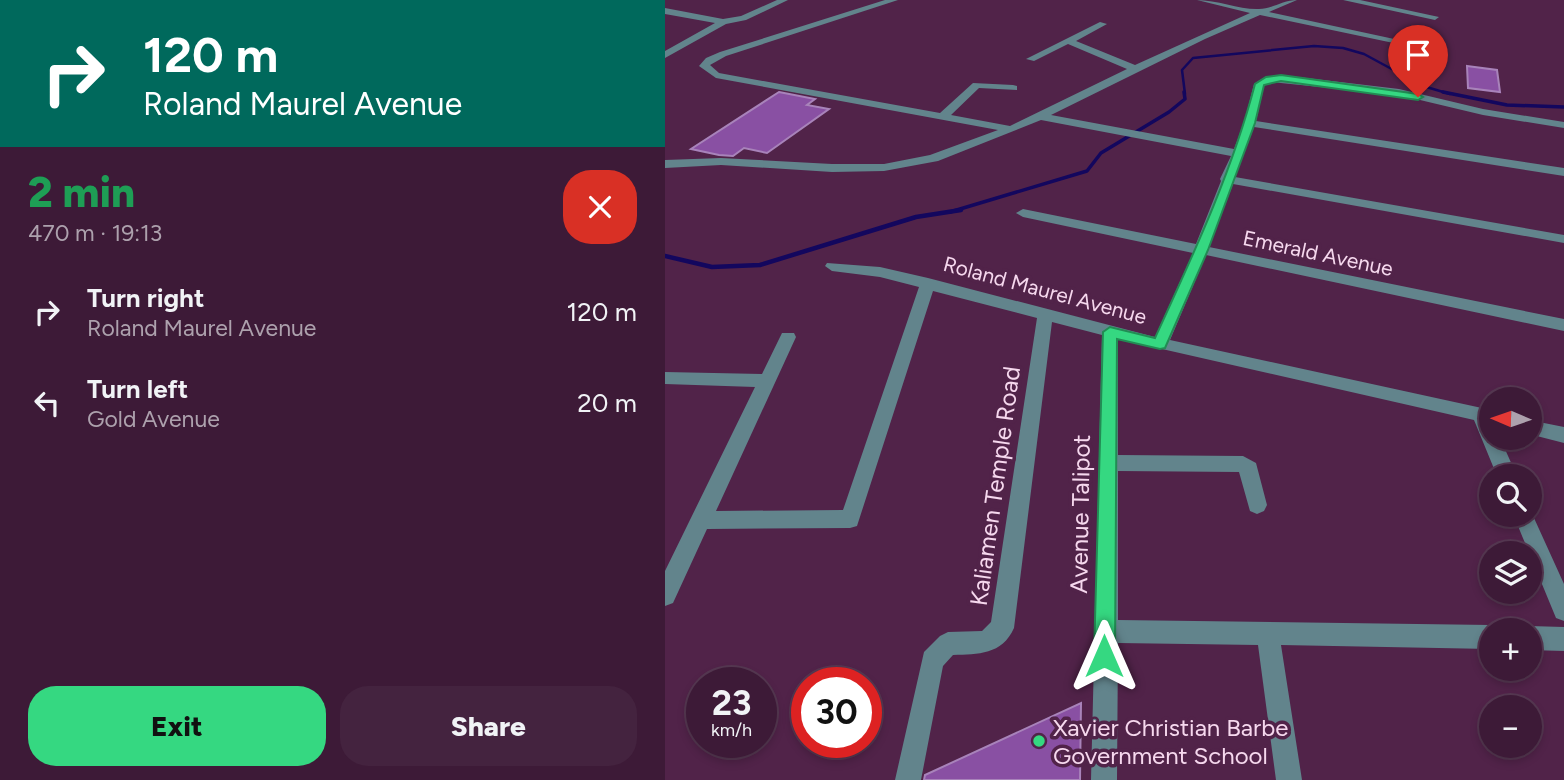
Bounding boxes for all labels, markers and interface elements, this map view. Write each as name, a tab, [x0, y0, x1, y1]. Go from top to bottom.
text: 120 m	[143, 25, 278, 84]
pin	[1388, 25, 1448, 97]
icon: right	[28, 28, 119, 119]
icon: arrive	[1399, 36, 1437, 74]
text: Roland Maurel Avenue	[143, 85, 462, 123]
text: 2 min	[28, 167, 135, 218]
button: close	[563, 170, 637, 244]
text: 470 m · 19:13	[28, 219, 162, 247]
street label: Emerald Avenue	[1241, 225, 1395, 281]
street label: Roland Maurel Avenue	[941, 251, 1149, 329]
text: Turn right	[87, 282, 204, 314]
icon: right	[28, 293, 66, 331]
text: 120 m	[567, 296, 637, 328]
text: Roland Maurel Avenue	[87, 314, 316, 342]
street label: Kaliamen Temple Road	[964, 364, 1026, 608]
text: Turn left	[87, 373, 188, 405]
icon: left	[28, 384, 66, 422]
text: 20 m	[577, 387, 637, 419]
north arrow	[1479, 387, 1542, 450]
map controls	[1479, 387, 1542, 758]
text: Gold Avenue	[87, 405, 220, 433]
street label: Avenue Talipot	[1064, 434, 1096, 594]
button: search	[1479, 464, 1542, 527]
button: layers	[1479, 541, 1542, 604]
button: +	[1479, 618, 1542, 681]
position arrow	[1067, 619, 1141, 693]
speed limit sign: 30	[791, 667, 882, 758]
text: 23	[712, 682, 751, 724]
button: Exit	[28, 686, 326, 766]
button: Share	[340, 686, 637, 766]
button: −	[1479, 695, 1542, 758]
place label: Xavier Christian Barbe Government School	[1053, 713, 1288, 770]
text: km/h	[711, 719, 752, 741]
marker: Xavier Christian Barbe Government School	[1031, 733, 1047, 749]

